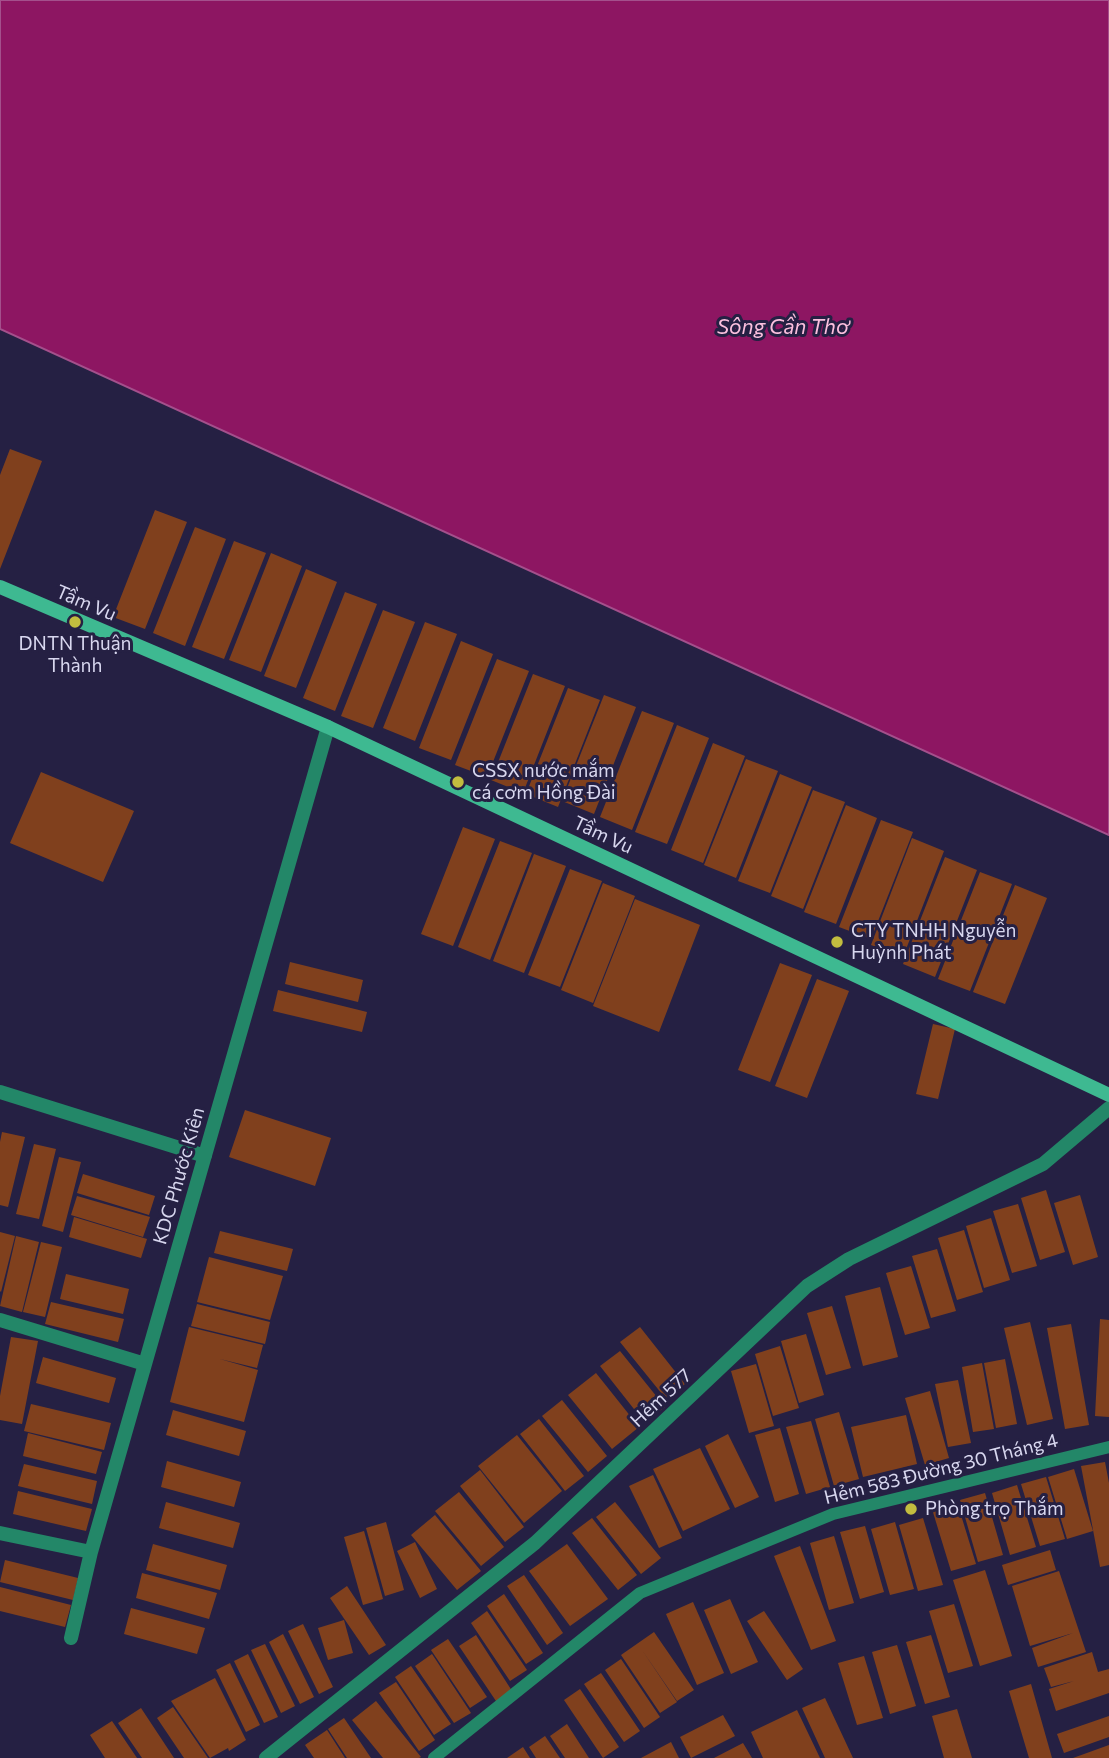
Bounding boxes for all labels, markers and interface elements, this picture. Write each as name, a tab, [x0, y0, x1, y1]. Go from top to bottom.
water label: Sông Cần Thơ	[717, 314, 849, 340]
street label: Tầm Vu	[52, 580, 120, 626]
marker: DNTN Thuận Thành	[67, 614, 83, 630]
place label: DNTN Thuận Thành	[19, 633, 131, 677]
place label: CSSX nước mắm cá cơm Hồng Đài	[472, 760, 616, 804]
marker: CSSX nước mắm cá cơm Hồng Đài	[450, 774, 466, 790]
street label: Tầm Vu	[569, 811, 637, 859]
place label: CTY TNHH Nguyễn Huỳnh Phát	[851, 920, 1016, 964]
marker: CTY TNHH Nguyễn Huỳnh Phát	[829, 934, 845, 950]
street label: KDC Phước Kiên	[149, 1105, 209, 1247]
street label: Hẻm 577	[626, 1364, 696, 1432]
street label: Hẻm 583 Đường 30 Tháng 4	[822, 1429, 1060, 1509]
place label: Phòng trọ Thắm	[925, 1498, 1064, 1520]
marker: Phòng trọ Thắm	[903, 1501, 919, 1517]

